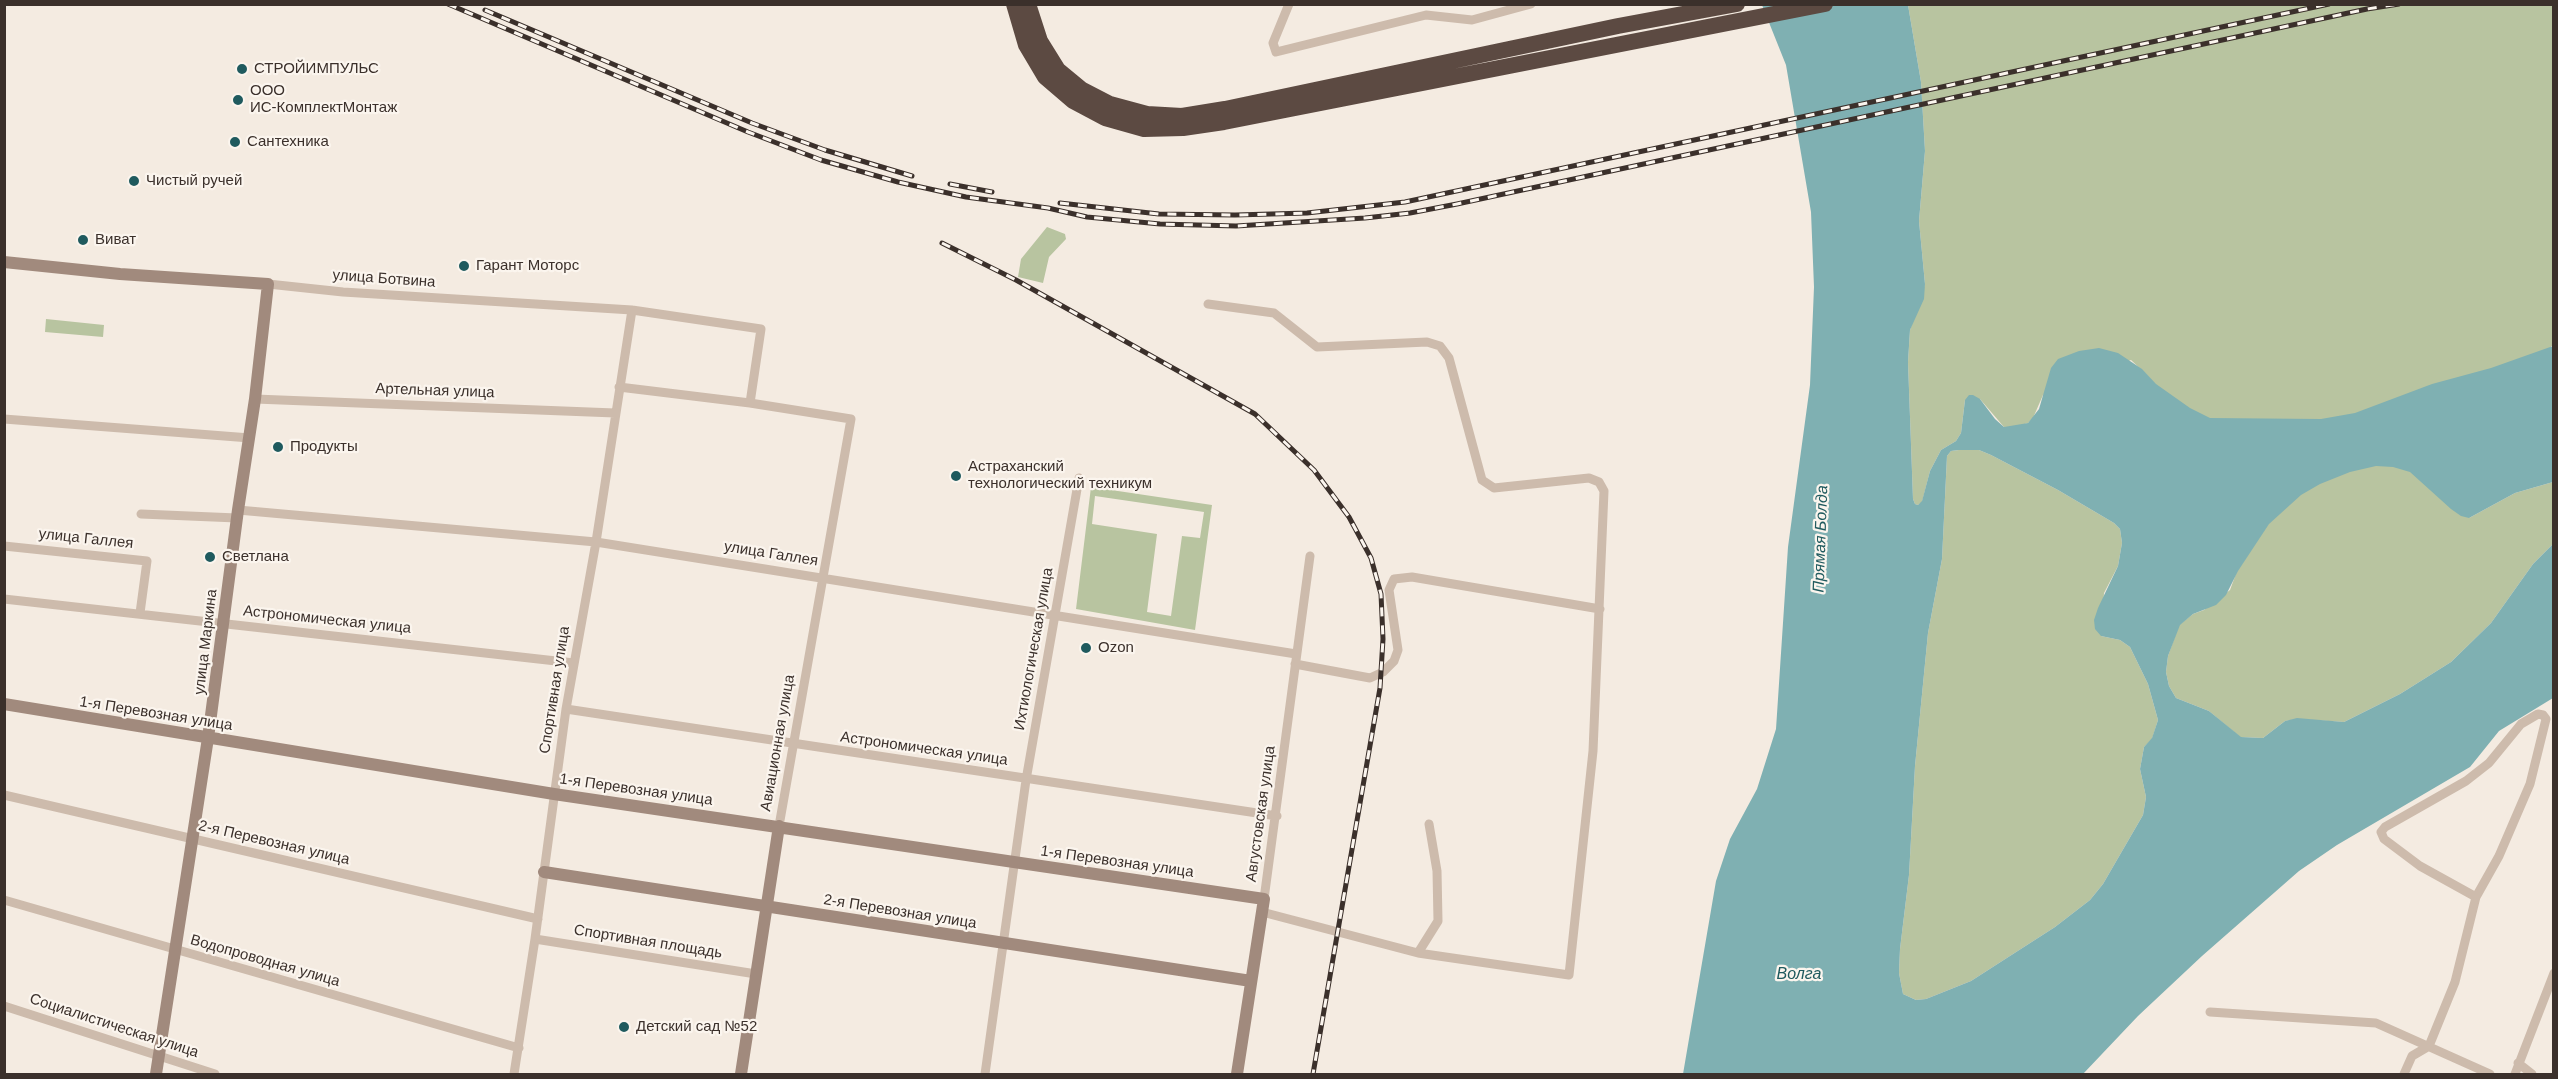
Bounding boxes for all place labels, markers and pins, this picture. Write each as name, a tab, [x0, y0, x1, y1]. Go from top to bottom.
place label: СТРОЙИМПУЛЬС	[254, 60, 379, 78]
marker: СТРОЙИМПУЛЬС	[235, 62, 249, 76]
place label: ООО ИС-КомплектМонтаж	[250, 82, 397, 117]
marker: ООО ИС-КомплектМонтаж	[231, 93, 245, 107]
place label: Сантехника	[247, 133, 329, 151]
marker: Сантехника	[228, 135, 242, 149]
place label: Чистый ручей	[146, 172, 242, 190]
marker: Чистый ручей	[127, 174, 141, 188]
place label: Виват	[95, 231, 136, 249]
marker: Виват	[76, 233, 90, 247]
place label: Гарант Моторс	[476, 257, 579, 275]
marker: Гарант Моторс	[457, 259, 471, 273]
place label: Продукты	[290, 438, 358, 456]
marker: Продукты	[271, 440, 285, 454]
place label: Астраханский технологический техникум	[968, 458, 1152, 493]
marker: Астраханский технологический техникум	[949, 469, 963, 483]
place label: Светлана	[222, 548, 289, 566]
marker: Светлана	[203, 550, 217, 564]
place label: Ozon	[1098, 639, 1134, 657]
marker: Ozon	[1079, 641, 1093, 655]
place label: Детский сад №52	[636, 1018, 757, 1036]
marker: Детский сад №52	[617, 1020, 631, 1034]

